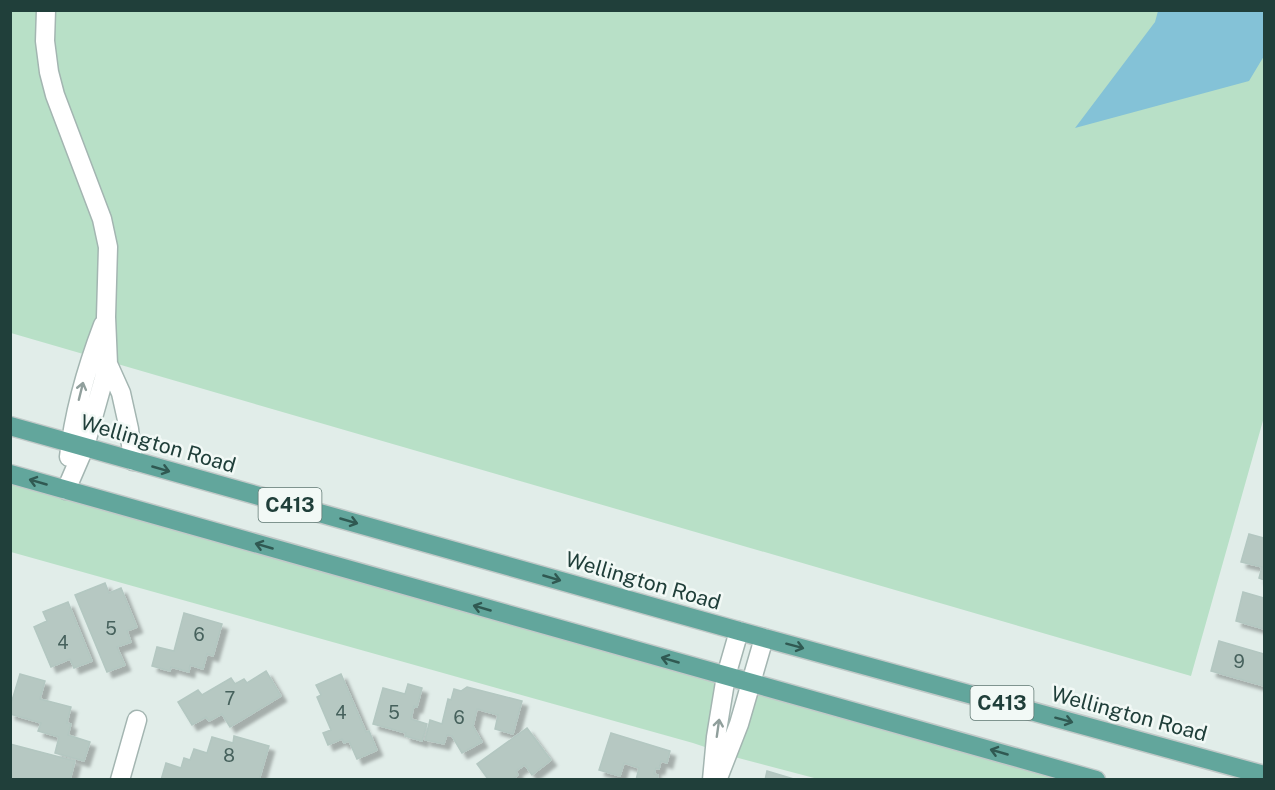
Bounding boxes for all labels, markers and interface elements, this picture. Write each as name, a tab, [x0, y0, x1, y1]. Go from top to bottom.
one-way arrow	[76, 381, 88, 400]
street label: Wellington Road	[78, 409, 239, 478]
one-way arrow	[151, 463, 170, 475]
one-way arrow	[29, 476, 48, 487]
road number: C413	[258, 488, 322, 522]
one-way arrow	[339, 516, 358, 528]
one-way arrow	[254, 540, 273, 551]
street label: Wellington Road	[563, 546, 724, 615]
one-way arrow	[542, 573, 561, 585]
one-way arrow	[473, 601, 492, 613]
house number: 5	[105, 618, 117, 639]
house number: 6	[193, 624, 205, 645]
house number: 4	[57, 632, 69, 653]
one-way arrow	[785, 641, 804, 653]
house number: 9	[1233, 651, 1245, 672]
one-way arrow	[660, 654, 679, 665]
street label: Wellington Road	[1048, 681, 1210, 746]
road number: C413	[970, 686, 1034, 720]
house number: 7	[225, 688, 235, 709]
house number: 4	[335, 702, 347, 723]
house number: 5	[388, 702, 400, 723]
house number: 6	[453, 707, 465, 728]
one-way arrow	[1054, 715, 1073, 726]
one-way arrow	[712, 718, 723, 738]
house number: 8	[223, 745, 235, 766]
one-way arrow	[990, 746, 1009, 757]

